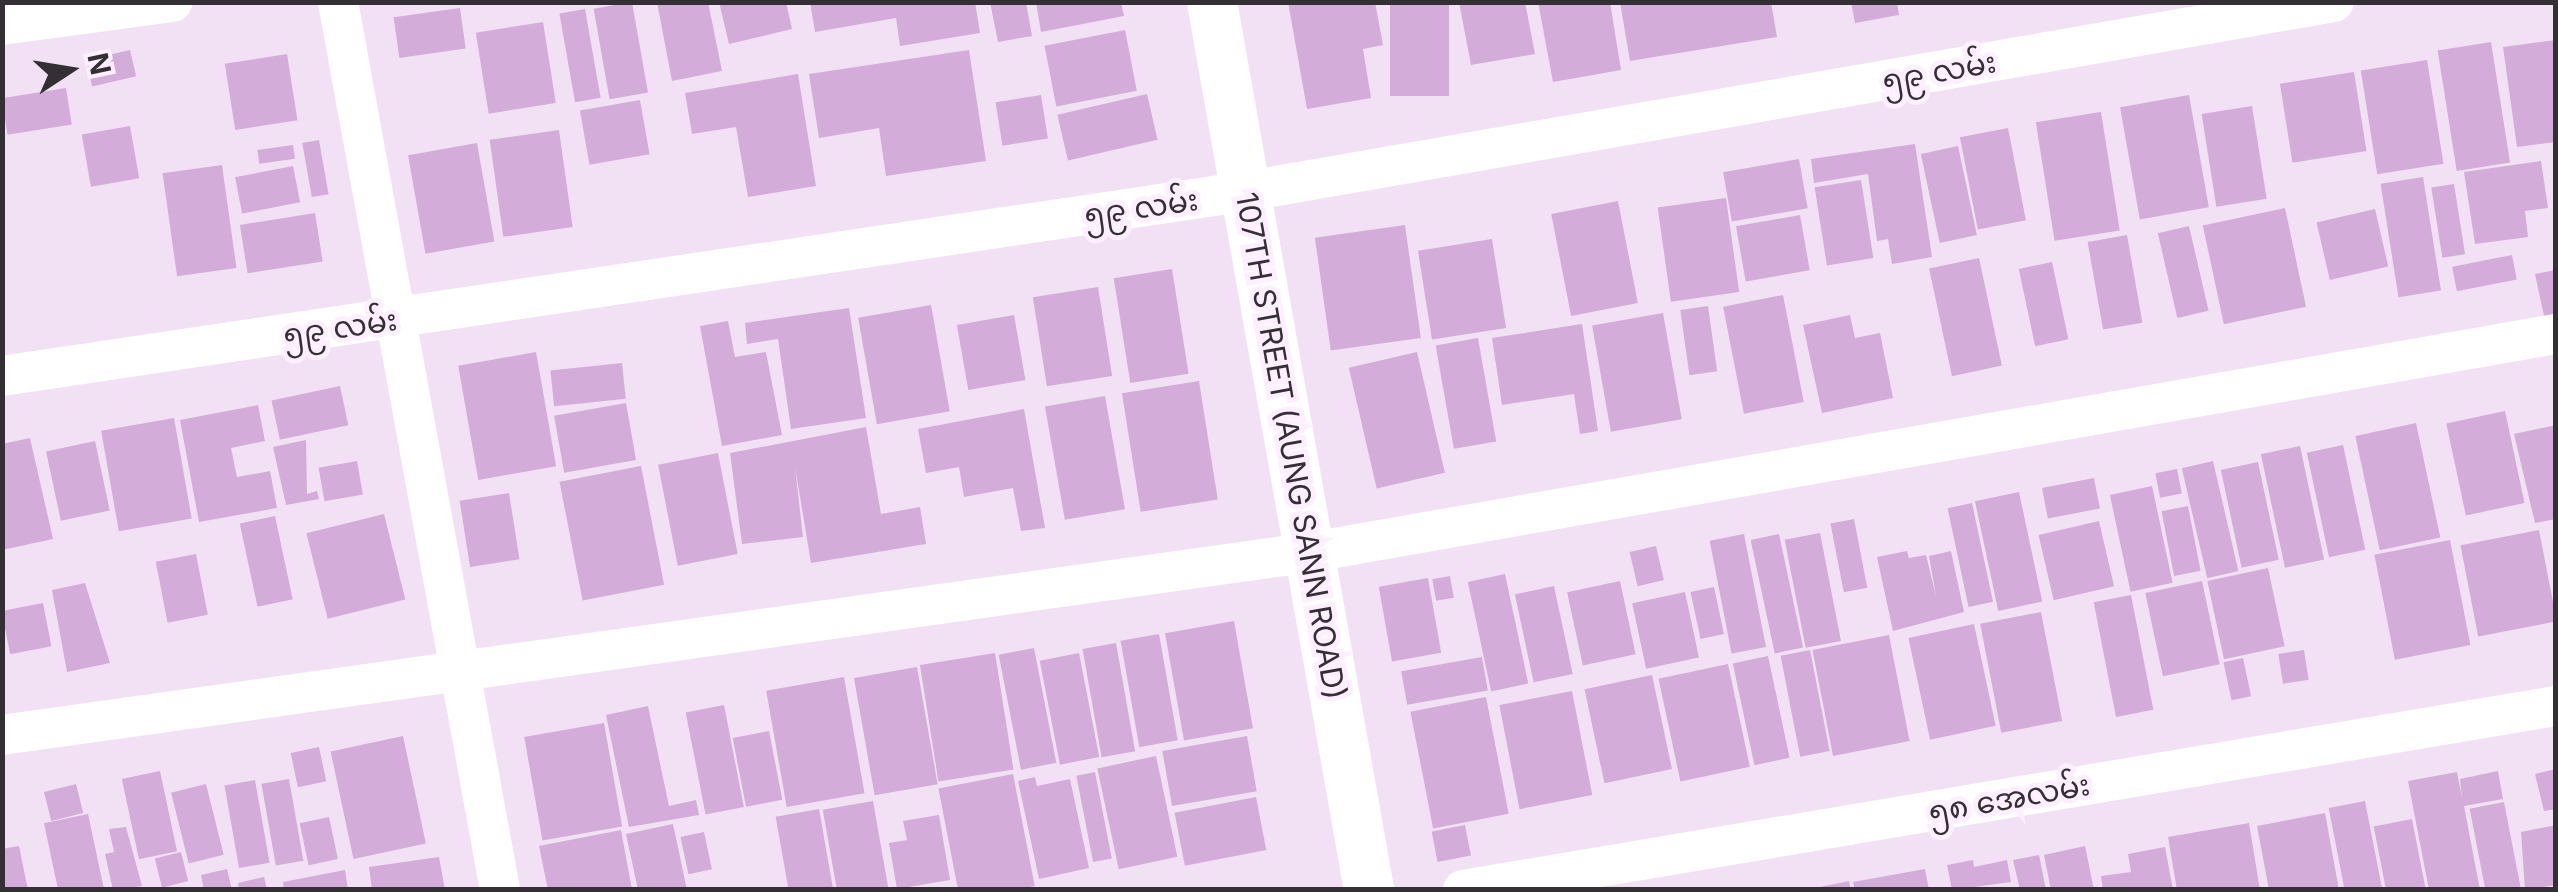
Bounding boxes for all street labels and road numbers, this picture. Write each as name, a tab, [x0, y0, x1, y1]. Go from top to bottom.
street label: ၅၉ လမ်း	[1879, 43, 1999, 99]
street label: ၅၉ လမ်း	[1082, 181, 1200, 233]
street label: 107TH STREET (AUNG SANN ROAD)	[1229, 190, 1353, 702]
street label: ၅၉ လမ်း	[281, 301, 399, 353]
street label: ၅၈ အေလမ်း	[1925, 766, 2093, 830]

